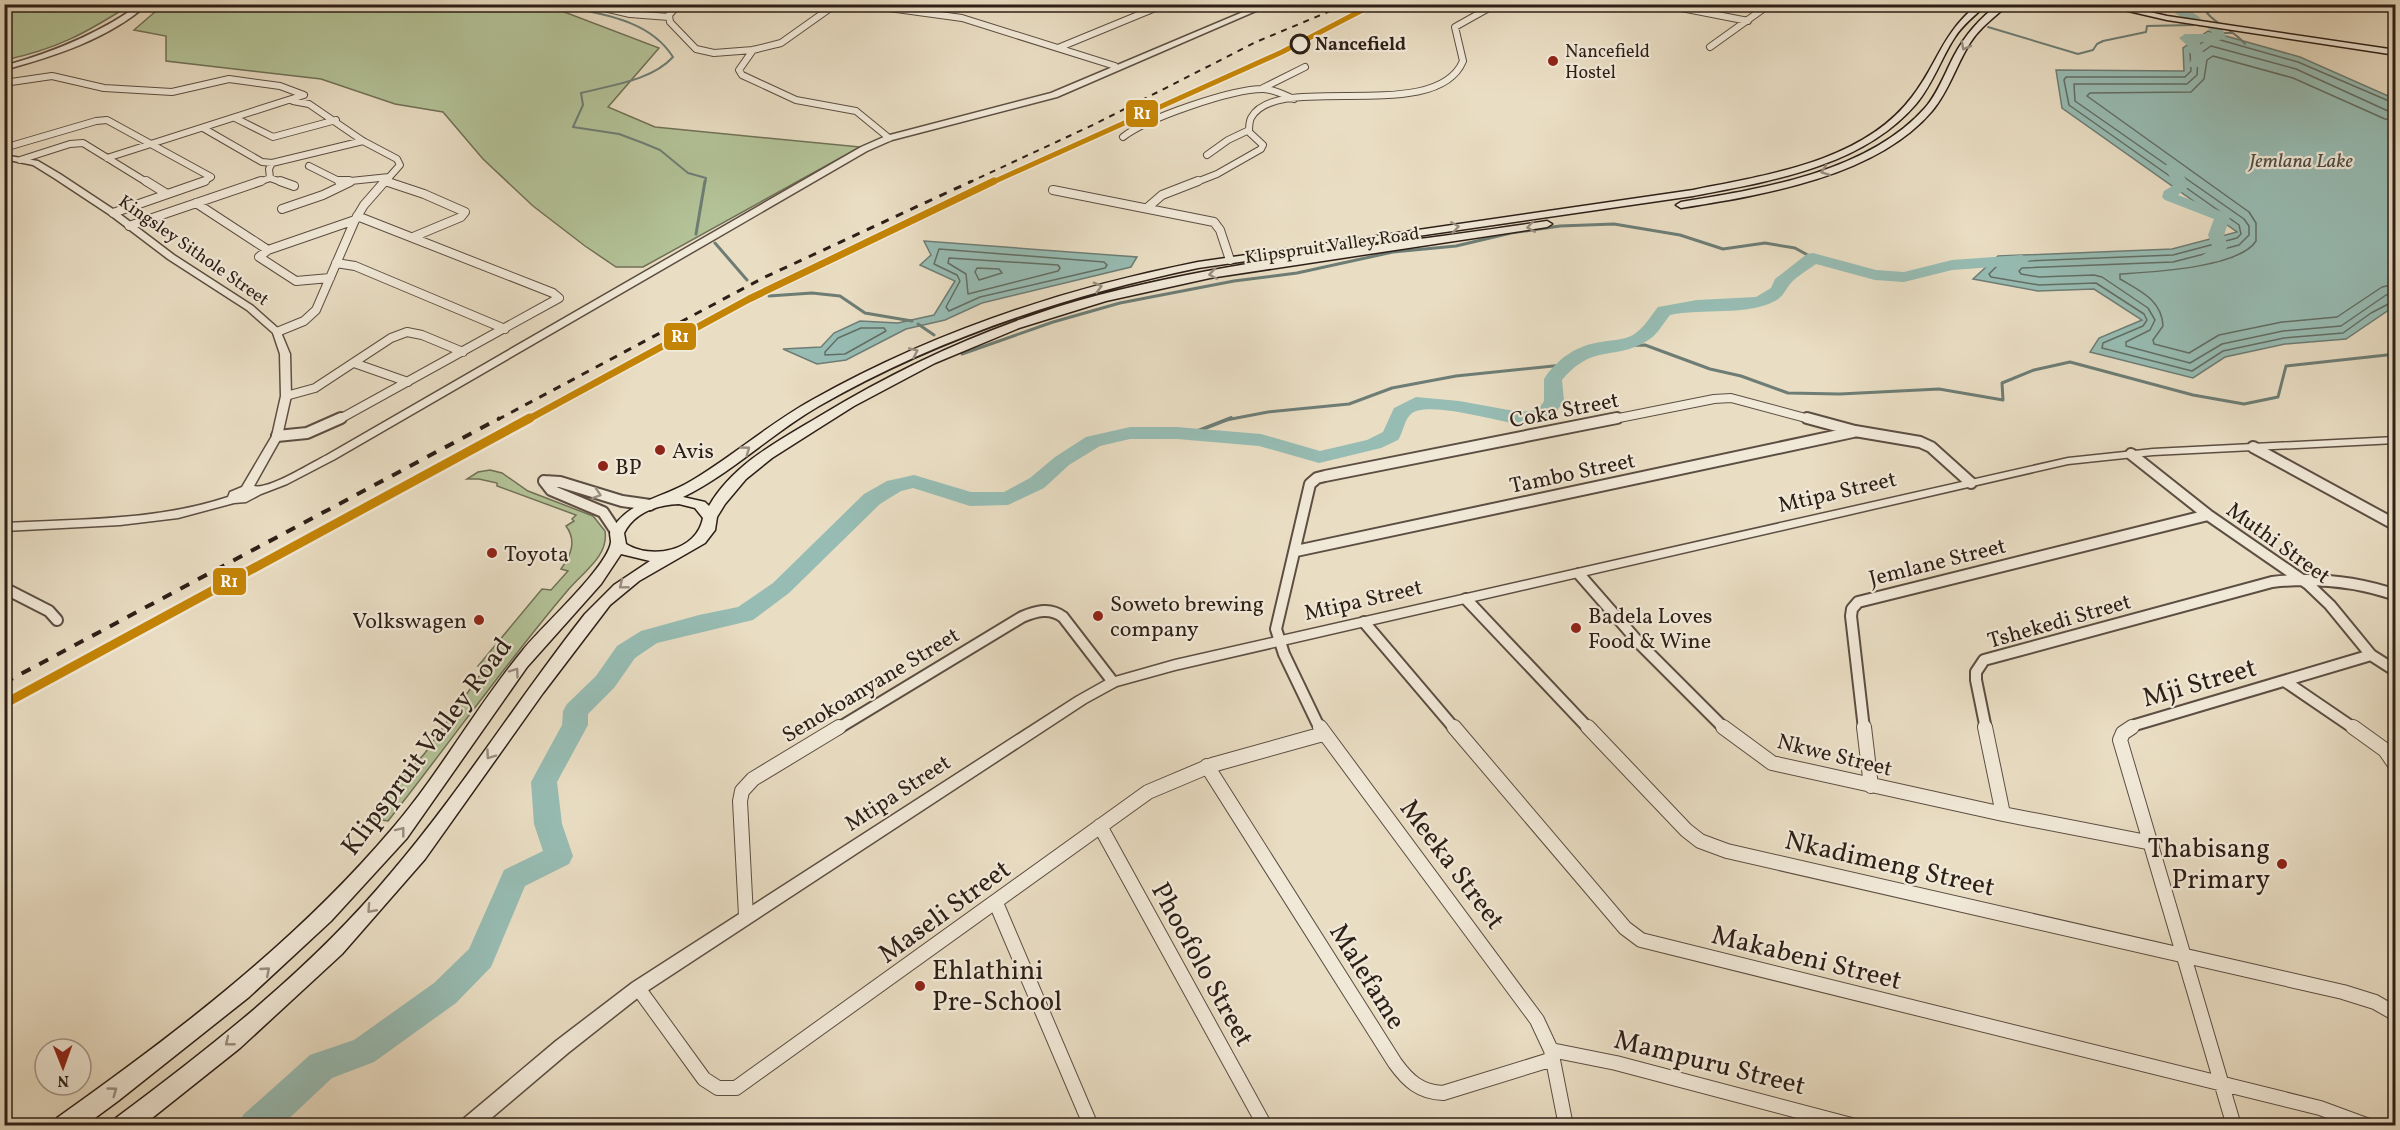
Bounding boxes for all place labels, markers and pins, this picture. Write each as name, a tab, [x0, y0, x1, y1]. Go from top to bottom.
place label: Nancefield	[1315, 33, 1406, 58]
marker: Nancefield	[1290, 34, 1310, 54]
place label: Nancefield Hostel	[1565, 40, 1650, 86]
marker: Nancefield Hostel	[1546, 54, 1560, 68]
place label: Avis	[672, 437, 714, 468]
marker: Avis	[653, 443, 667, 457]
place label: BP	[615, 453, 642, 484]
marker: BP	[596, 459, 610, 473]
place label: Toyota	[504, 540, 569, 571]
marker: Toyota	[485, 546, 499, 560]
place label: Soweto brewing company	[1110, 590, 1264, 646]
place label: Badela Loves Food & Wine	[1588, 602, 1712, 658]
place label: Volkswagen	[352, 607, 467, 638]
marker: Soweto brewing company	[1091, 609, 1105, 623]
marker: Volkswagen	[472, 613, 486, 627]
marker: Badela Loves Food & Wine	[1569, 621, 1583, 635]
place label: Thabisang Primary	[2147, 831, 2270, 900]
marker: Thabisang Primary	[2275, 857, 2289, 871]
place label: Ehlathini Pre-School	[932, 953, 1062, 1022]
marker: Ehlathini Pre-School	[913, 979, 927, 993]

